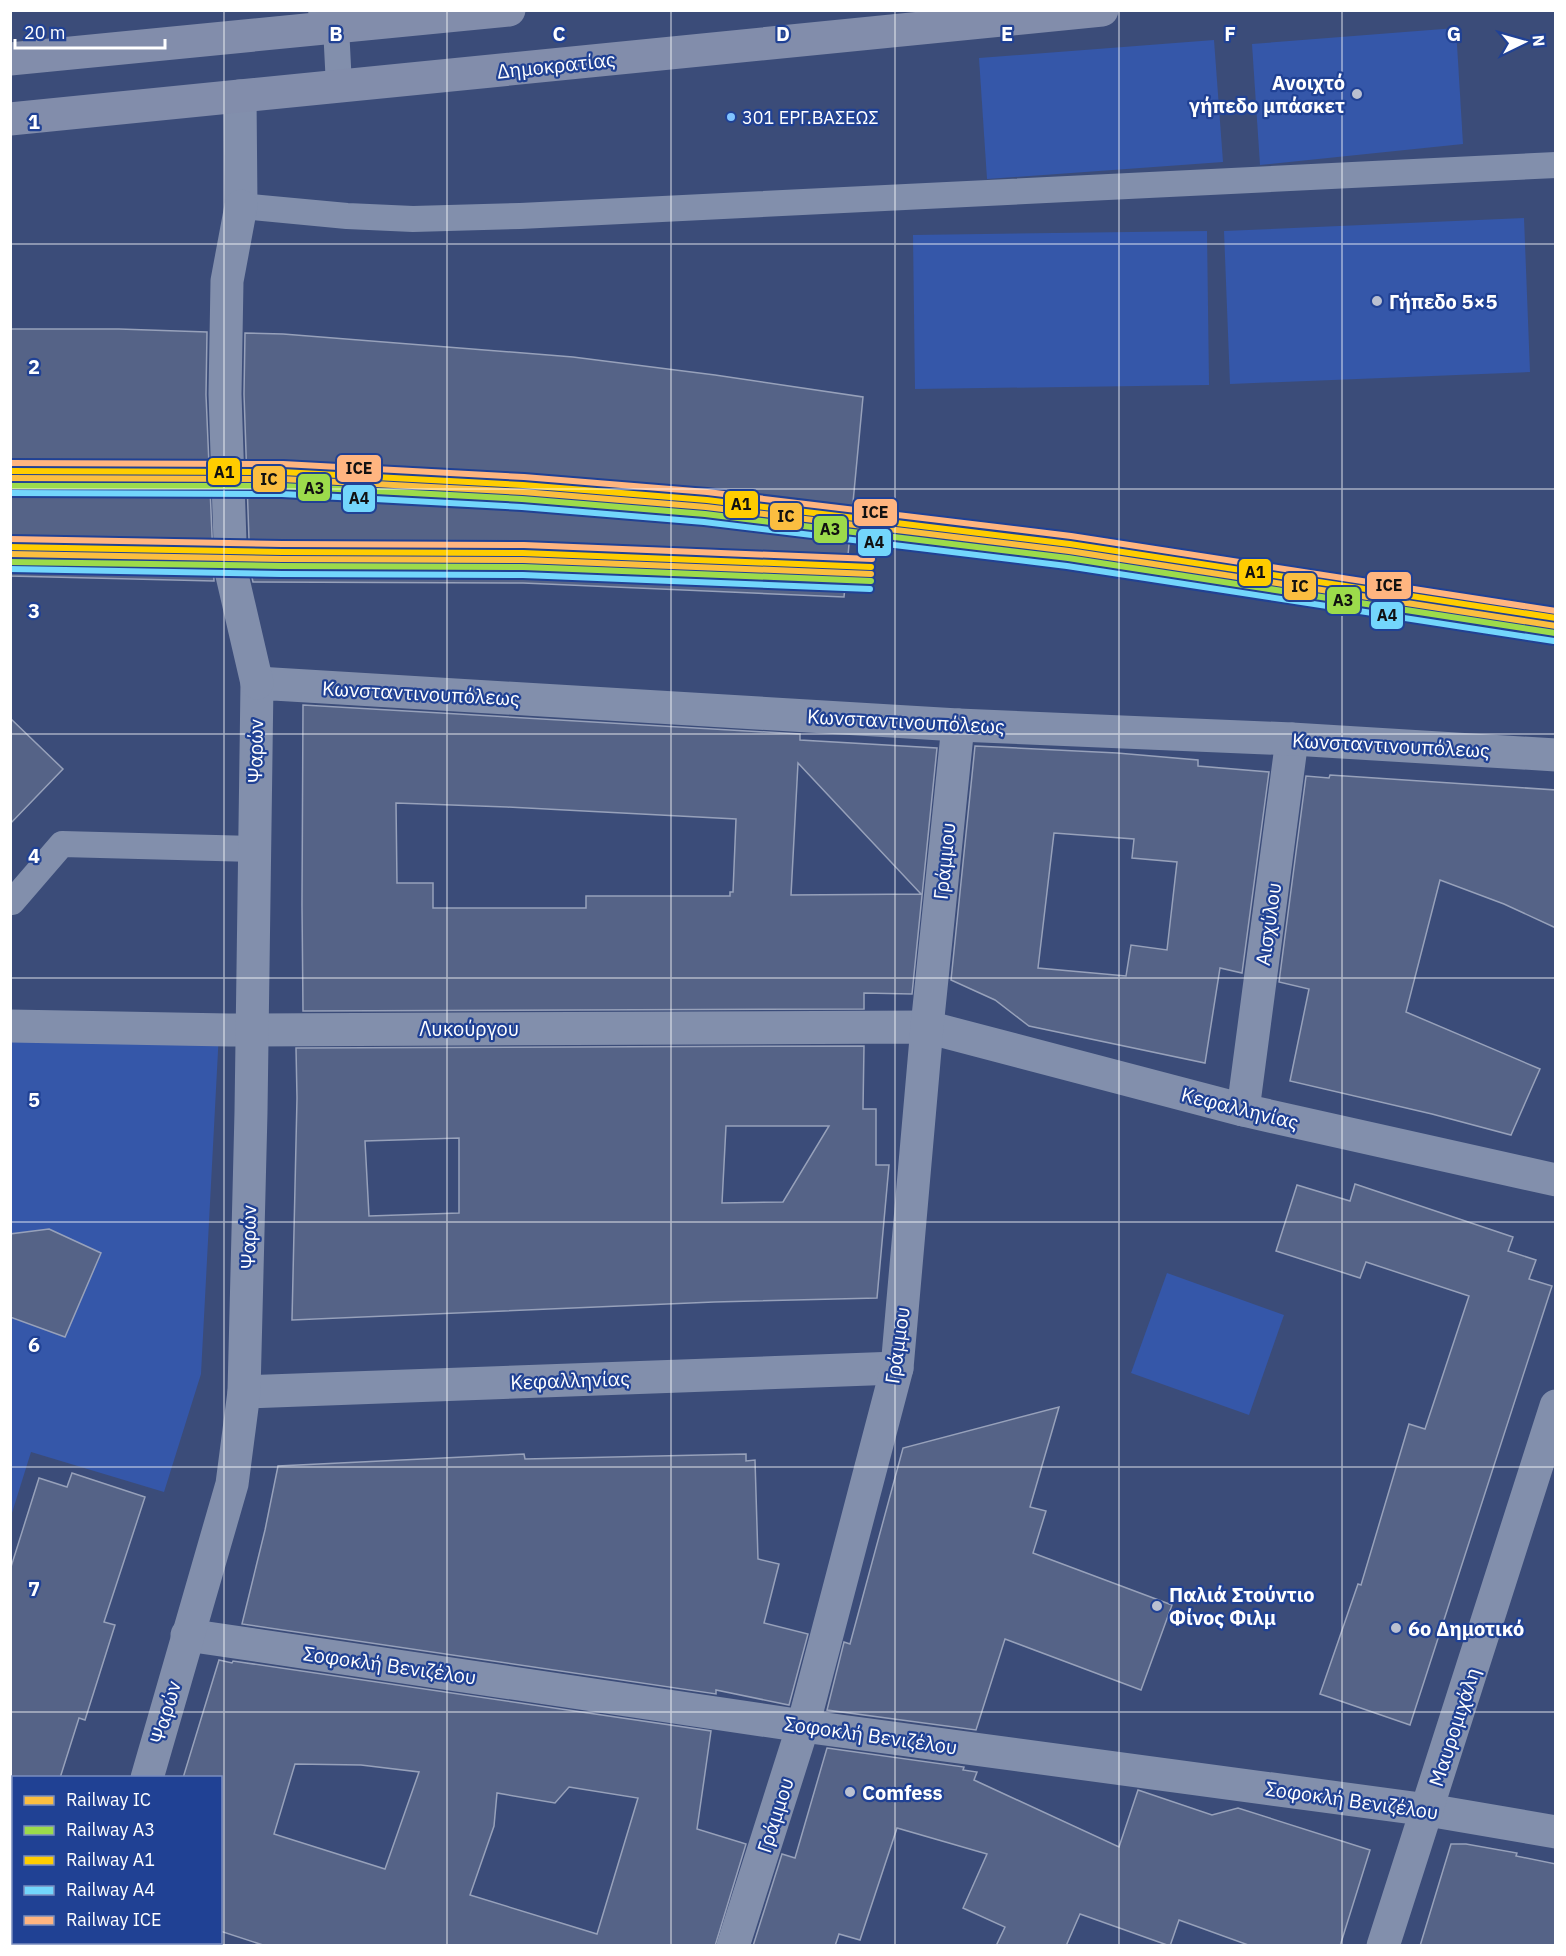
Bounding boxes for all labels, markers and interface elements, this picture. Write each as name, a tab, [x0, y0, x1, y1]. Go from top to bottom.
scale bar	[15, 12, 165, 50]
north arrow	[1494, 12, 1554, 72]
text: B	[329, 20, 343, 47]
text: C	[552, 20, 566, 47]
text: D	[776, 20, 790, 47]
text: E	[1001, 20, 1013, 47]
text: F	[1224, 20, 1236, 47]
text: G	[1447, 20, 1461, 47]
text: 20 m	[24, 21, 66, 44]
text: N	[1528, 34, 1549, 47]
street label: Δημοκρατίας	[495, 45, 617, 85]
place label: Ανοιχτό γήπεδο μπάσκετ	[1189, 69, 1345, 119]
marker: Ανοιχτό γήπεδο μπάσκετ	[1350, 87, 1364, 101]
place label: 301 ΕΡΓ.ΒΑΣΕΩΣ	[742, 106, 879, 129]
text: 1	[28, 108, 40, 135]
marker: 301 ΕΡΓ.ΒΑΣΕΩΣ	[725, 111, 737, 123]
place label: Γήπεδο 5×5	[1389, 288, 1498, 315]
marker: Γήπεδο 5×5	[1370, 294, 1384, 308]
text: 2	[28, 353, 40, 380]
line badge: ICE	[336, 454, 382, 483]
line badge: A1	[207, 457, 241, 486]
text: ICE	[345, 458, 373, 478]
text: A1	[214, 462, 235, 482]
line badge: IC	[252, 465, 286, 493]
text: IC	[260, 469, 278, 489]
line badge: A3	[297, 473, 331, 502]
text: A3	[304, 478, 324, 498]
line badge: A4	[342, 484, 376, 513]
text: A4	[349, 488, 370, 508]
line badge: A1	[724, 490, 759, 519]
text: A1	[731, 494, 752, 514]
line badge: ICE	[853, 498, 898, 527]
line badge: IC	[769, 502, 803, 531]
text: ICE	[861, 502, 889, 522]
text: IC	[777, 506, 795, 526]
line badge: A3	[813, 515, 848, 544]
text: A3	[820, 519, 840, 539]
line badge: A4	[857, 528, 892, 557]
text: A4	[864, 532, 885, 552]
line badge: A1	[1238, 558, 1272, 587]
text: A1	[1245, 562, 1266, 582]
line badge: ICE	[1366, 571, 1412, 600]
line badge: IC	[1283, 572, 1317, 601]
text: ICE	[1375, 575, 1403, 595]
text: IC	[1291, 576, 1309, 596]
line badge: A3	[1326, 586, 1361, 615]
text: A3	[1333, 590, 1353, 610]
text: 3	[28, 597, 40, 624]
line badge: A4	[1370, 601, 1404, 630]
text: A4	[1377, 605, 1398, 625]
street label: Κωνσταντινουπόλεως	[322, 674, 520, 712]
street label: Κωνσταντινουπόλεως	[807, 702, 1005, 740]
street label: Ψαρών	[241, 719, 269, 783]
street label: Κωνσταντινουπόλεως	[1292, 726, 1490, 764]
street label: Γράμμου	[927, 821, 961, 901]
text: 4	[28, 842, 40, 869]
street label: Αισχύλου	[1249, 881, 1287, 967]
street label: Λυκούργου	[419, 1015, 519, 1042]
street label: Κεφαλληνίας	[1179, 1080, 1301, 1136]
text: 5	[28, 1086, 40, 1113]
street label: Ψαρών	[234, 1205, 262, 1269]
street label: Γράμμου	[878, 1305, 916, 1385]
text: 6	[28, 1331, 40, 1358]
street label: Κεφαλληνίας	[510, 1364, 630, 1396]
text: 7	[28, 1575, 40, 1602]
place label: Παλιά Στούντιο Φίνος Φιλμ	[1169, 1581, 1315, 1631]
marker: Παλιά Στούντιο Φίνος Φιλμ	[1150, 1599, 1164, 1613]
place label: 6ο Δημοτικό	[1408, 1615, 1524, 1642]
marker: 6ο Δημοτικό	[1389, 1621, 1403, 1635]
street label: Σοφοκλή Βενιζέλου	[302, 1639, 478, 1691]
street label: Μαυρομιχάλη	[1422, 1664, 1486, 1790]
street label: Ψαρών	[143, 1677, 187, 1747]
street label: Σοφοκλή Βενιζέλου	[783, 1709, 959, 1761]
street label: Γράμμου	[750, 1774, 800, 1856]
street label: Σοφοκλή Βενιζέλου	[1264, 1774, 1440, 1826]
legend	[12, 1776, 222, 1944]
place label: Comfess	[862, 1779, 943, 1806]
marker: Comfess	[843, 1785, 857, 1799]
text: Railway IC	[66, 1788, 151, 1811]
text: Railway A3	[66, 1818, 155, 1841]
text: Railway A1	[66, 1848, 155, 1871]
text: Railway A4	[66, 1878, 155, 1901]
text: Railway ICE	[66, 1908, 162, 1931]

